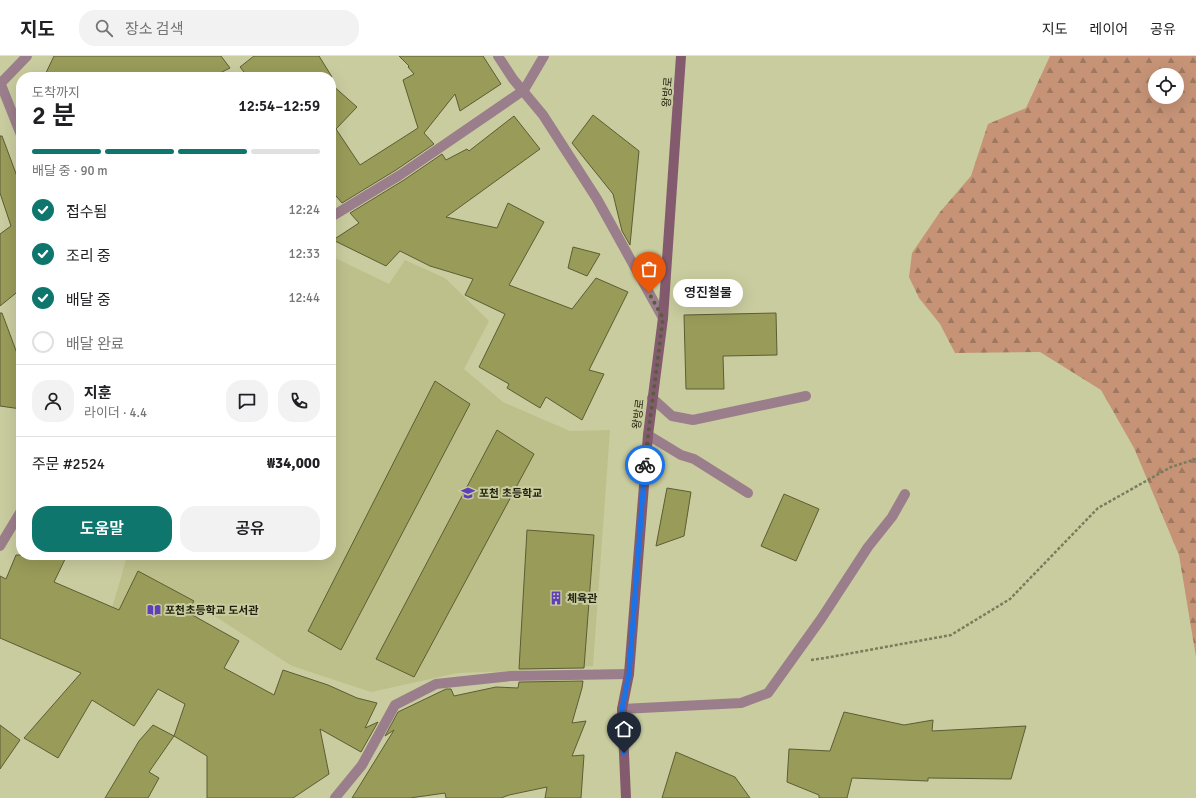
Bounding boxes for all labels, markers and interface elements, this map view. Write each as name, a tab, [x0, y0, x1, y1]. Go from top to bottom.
search box	[79, 10, 359, 46]
icon: search	[93, 17, 115, 39]
text: 지도	[20, 18, 55, 42]
text: 장소 검색	[125, 20, 183, 38]
text: 지도	[1042, 21, 1068, 38]
text: 레이어	[1090, 21, 1128, 38]
text: 공유	[1150, 21, 1176, 38]
map controls	[1148, 68, 1184, 104]
button: locate	[1148, 68, 1184, 104]
street label: 왕방로	[660, 76, 675, 108]
text: 도착까지	[32, 85, 80, 101]
text: 12:54–12:59	[239, 97, 320, 115]
text: 2 분	[32, 100, 76, 132]
text: 배달 중 · 90 m	[32, 163, 108, 179]
icon: check	[32, 199, 54, 221]
text: 12:24	[288, 202, 320, 218]
text: 접수됨	[66, 203, 107, 221]
icon: check	[32, 243, 54, 265]
text: 12:33	[288, 246, 320, 262]
text: 조리 중	[66, 247, 111, 265]
pin	[632, 252, 666, 293]
icon: bag	[638, 258, 660, 280]
callout: 영진철물	[673, 279, 743, 307]
text: 영진철물	[684, 285, 732, 301]
icon: check	[32, 287, 54, 309]
text: 12:44	[288, 290, 320, 306]
text: 배달 중	[66, 291, 111, 309]
text: 배달 완료	[66, 335, 125, 353]
button: person	[32, 380, 74, 422]
button: chat	[226, 380, 268, 422]
button: phone	[278, 380, 320, 422]
text: 지훈	[84, 384, 112, 402]
street label: 왕방로	[630, 398, 647, 430]
text: 라이더 · 4.4	[84, 405, 147, 421]
courier	[625, 445, 665, 485]
text: ₩34,000	[267, 454, 320, 472]
icon: bike	[634, 454, 656, 476]
text: 주문 #2524	[32, 455, 105, 473]
school or university icon: 포천 초등학교	[460, 485, 476, 501]
place label: 포천 초등학교	[479, 487, 542, 500]
button: 도움말	[32, 506, 172, 552]
button: 공유	[180, 506, 320, 552]
building icon: 체육관	[548, 590, 564, 606]
place label: 체육관	[567, 592, 597, 605]
library icon: 포천초등학교 도서관	[146, 602, 162, 618]
place label: 포천초등학교 도서관	[165, 604, 259, 617]
pin	[607, 712, 641, 753]
icon: home	[613, 718, 635, 740]

